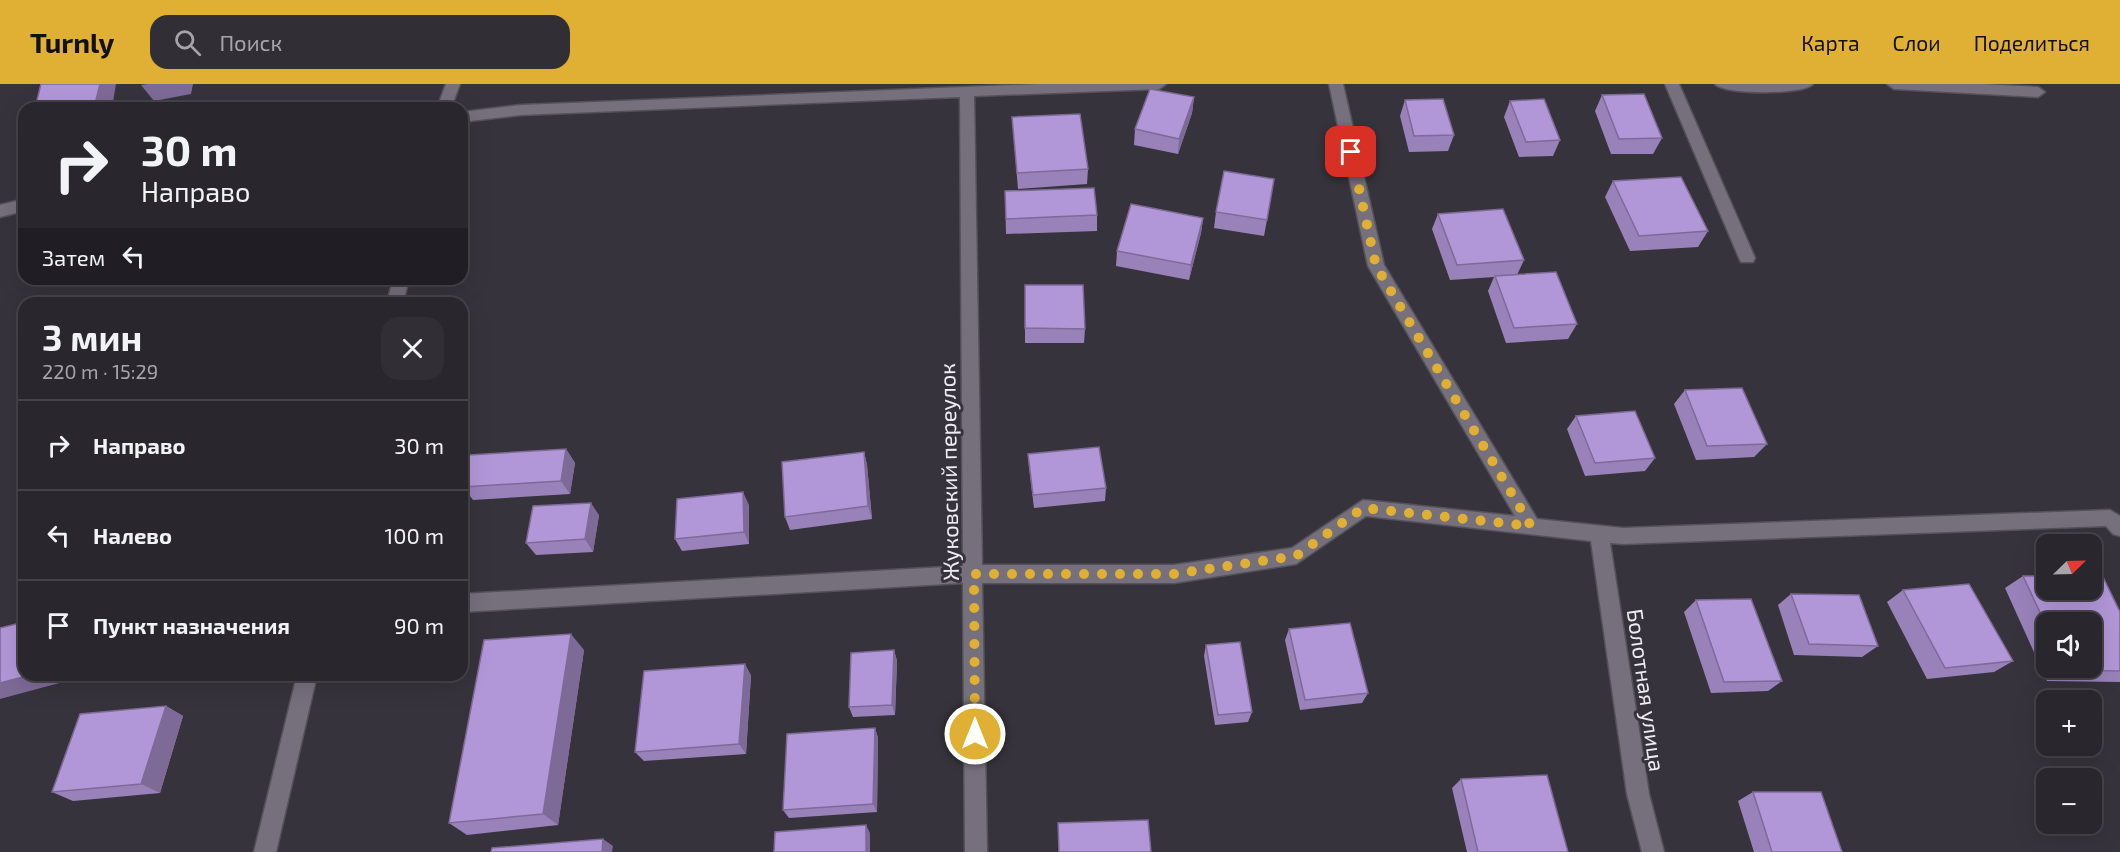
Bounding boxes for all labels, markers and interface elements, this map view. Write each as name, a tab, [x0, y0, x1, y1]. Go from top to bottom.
search box	[150, 15, 570, 69]
text: Turnly	[30, 25, 114, 59]
icon: search	[171, 26, 204, 59]
text: Поиск	[219, 29, 282, 55]
text: Карта	[1801, 30, 1860, 55]
text: Слои	[1893, 30, 1941, 55]
text: Поделиться	[1974, 30, 2090, 55]
text: 30 m	[141, 124, 237, 174]
icon: right	[42, 126, 120, 204]
pin	[1325, 126, 1376, 177]
icon: arrive	[1334, 135, 1367, 168]
text: Направо	[141, 175, 250, 207]
icon: left	[117, 240, 150, 273]
text: Затем	[42, 244, 105, 270]
text: 3 мин	[42, 315, 142, 358]
button: close	[381, 317, 444, 380]
text: 220 m · 15:29	[42, 359, 158, 383]
street label: Жуковский переулок	[933, 363, 964, 581]
icon: right	[42, 429, 75, 462]
text: Направо	[93, 432, 186, 458]
text: 30 m	[394, 432, 444, 458]
icon: left	[42, 519, 75, 552]
text: Налево	[93, 522, 172, 548]
text: 100 m	[385, 522, 444, 548]
north arrow	[2036, 534, 2102, 600]
map controls	[2036, 534, 2102, 834]
street label: Болотная улица	[1622, 607, 1671, 773]
icon: arrive	[42, 609, 75, 642]
text: Пункт назначения	[93, 612, 290, 638]
text: 90 m	[394, 612, 444, 638]
button: sound	[2036, 612, 2102, 678]
button: +	[2036, 690, 2102, 756]
position arrow	[943, 702, 1007, 766]
button: −	[2036, 768, 2102, 834]

